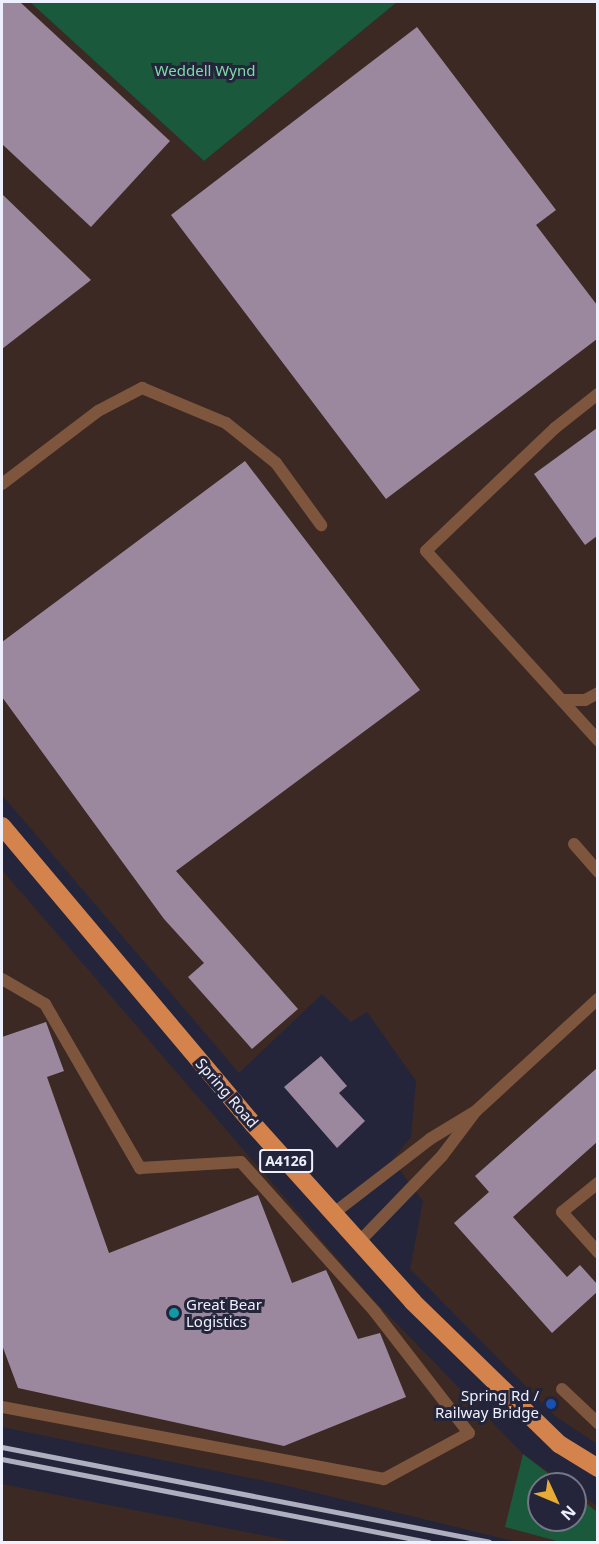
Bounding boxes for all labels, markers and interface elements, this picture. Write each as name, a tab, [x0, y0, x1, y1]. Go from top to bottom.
park label: Weddell Wynd	[155, 62, 255, 80]
street label: Spring Road	[192, 1055, 262, 1131]
road number: A4126	[259, 1150, 313, 1172]
place label: Great Bear Logistics	[186, 1295, 262, 1330]
marker: Great Bear Logistics	[167, 1306, 181, 1320]
place label: Spring Rd / Railway Bridge	[435, 1386, 539, 1421]
marker: Spring Rd / Railway Bridge	[544, 1397, 558, 1411]
north arrow	[527, 1472, 587, 1532]
text: N	[556, 1501, 581, 1525]

